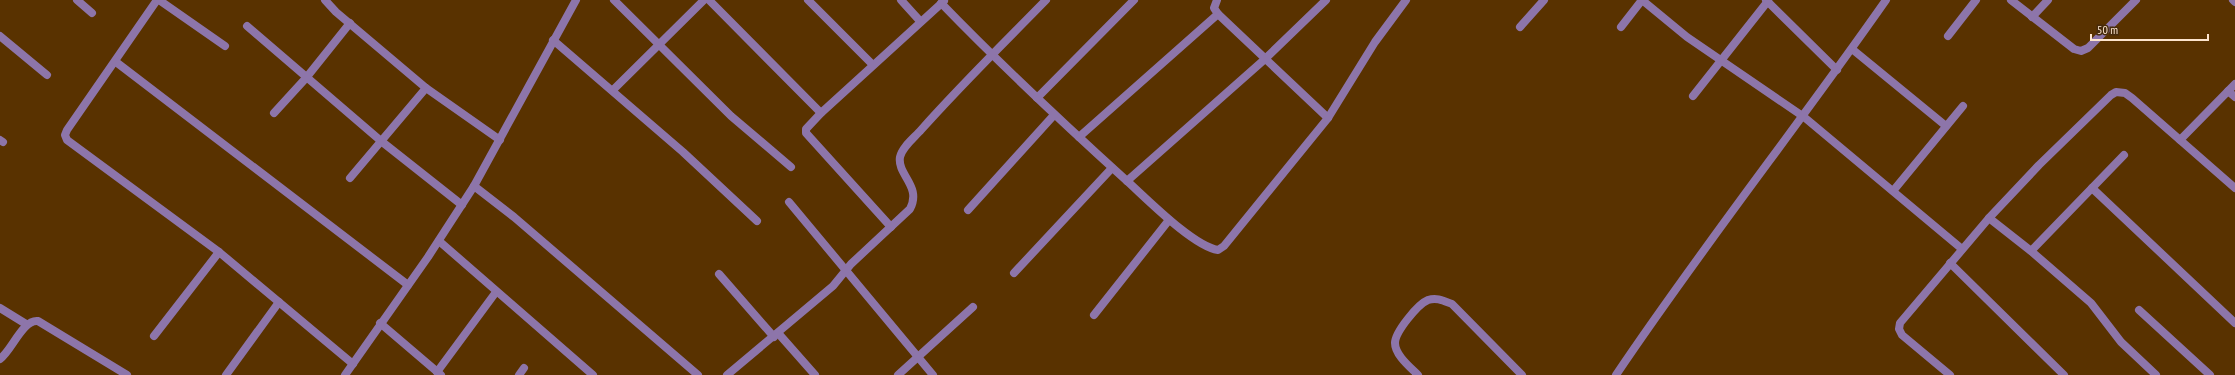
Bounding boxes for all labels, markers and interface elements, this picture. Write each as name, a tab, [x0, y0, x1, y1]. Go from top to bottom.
scale bar	[2091, 16, 2208, 42]
text: 50 m	[2097, 22, 2118, 37]

